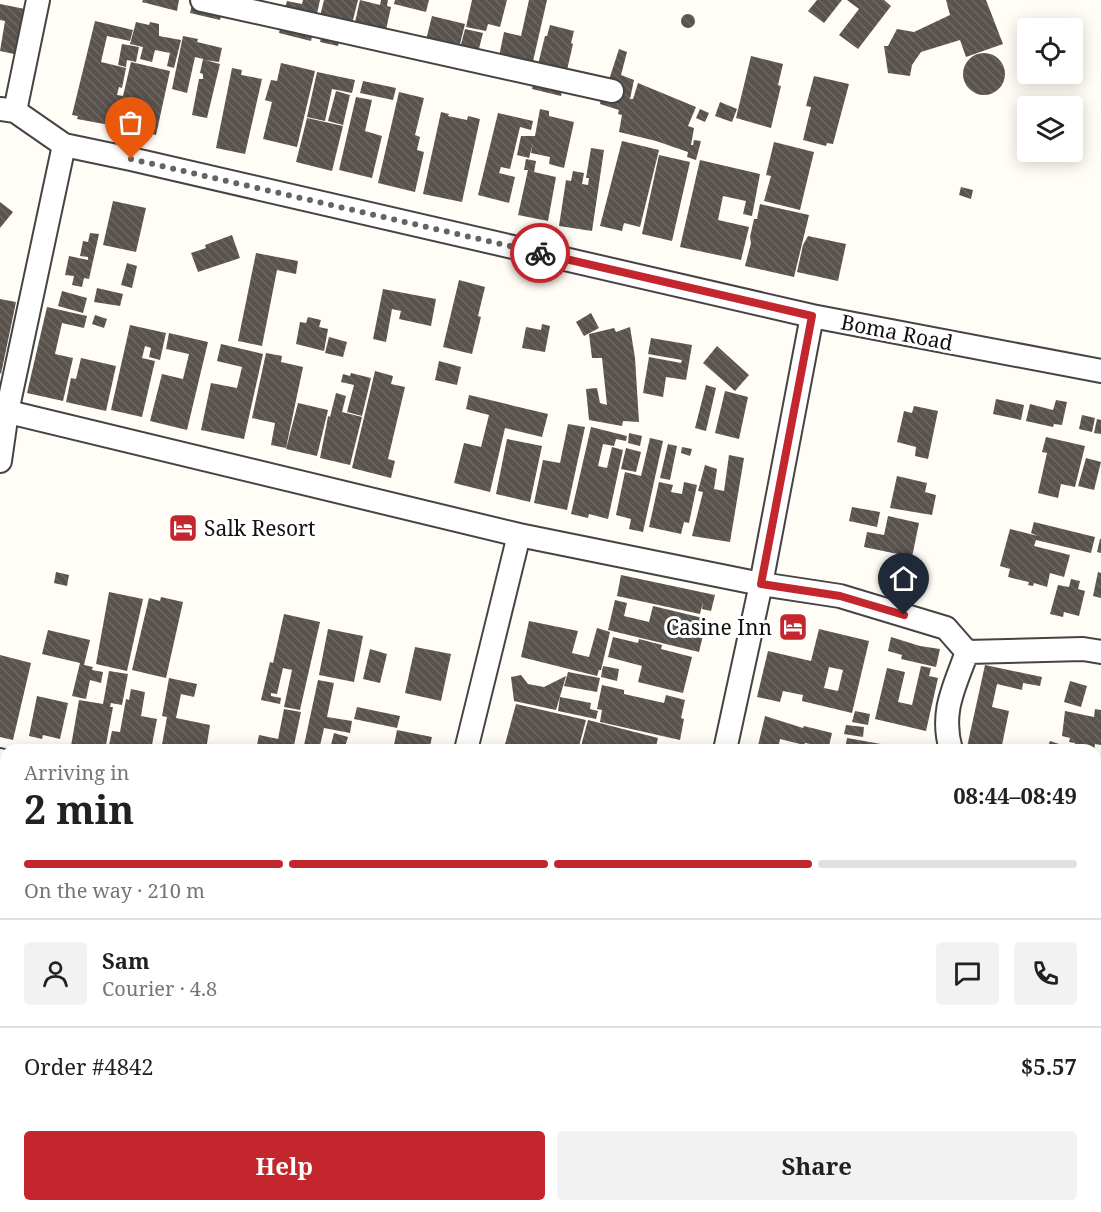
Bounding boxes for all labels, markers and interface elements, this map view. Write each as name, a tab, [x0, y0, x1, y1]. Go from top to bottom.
map controls	[1017, 18, 1083, 162]
button: locate	[1017, 18, 1083, 84]
button: layers	[1017, 96, 1083, 162]
pin	[105, 97, 156, 159]
icon: bag	[114, 106, 147, 139]
courier	[510, 223, 570, 283]
icon: bike	[524, 237, 557, 270]
street label: Boma Road	[839, 307, 956, 357]
hotel icon: Salk Resort	[167, 512, 199, 544]
place label: Salk Resort	[204, 514, 315, 542]
pin	[878, 553, 929, 615]
icon: home	[887, 562, 920, 595]
hotel icon: Casine Inn	[777, 611, 809, 643]
place label: Casine Inn	[666, 613, 772, 641]
text: Arriving in	[24, 759, 129, 786]
text: 08:44–08:49	[953, 780, 1077, 810]
text: 2 min	[24, 782, 134, 835]
text: On the way · 210 m	[24, 877, 205, 904]
button: person	[24, 942, 87, 1005]
button: chat	[936, 942, 999, 1005]
button: phone	[1014, 942, 1077, 1005]
text: Sam	[102, 945, 150, 975]
text: Courier · 4.8	[102, 975, 217, 1002]
text: Order #4842	[24, 1051, 154, 1081]
text: $5.57	[1021, 1051, 1077, 1081]
button: Help	[24, 1131, 545, 1200]
button: Share	[557, 1131, 1077, 1200]

